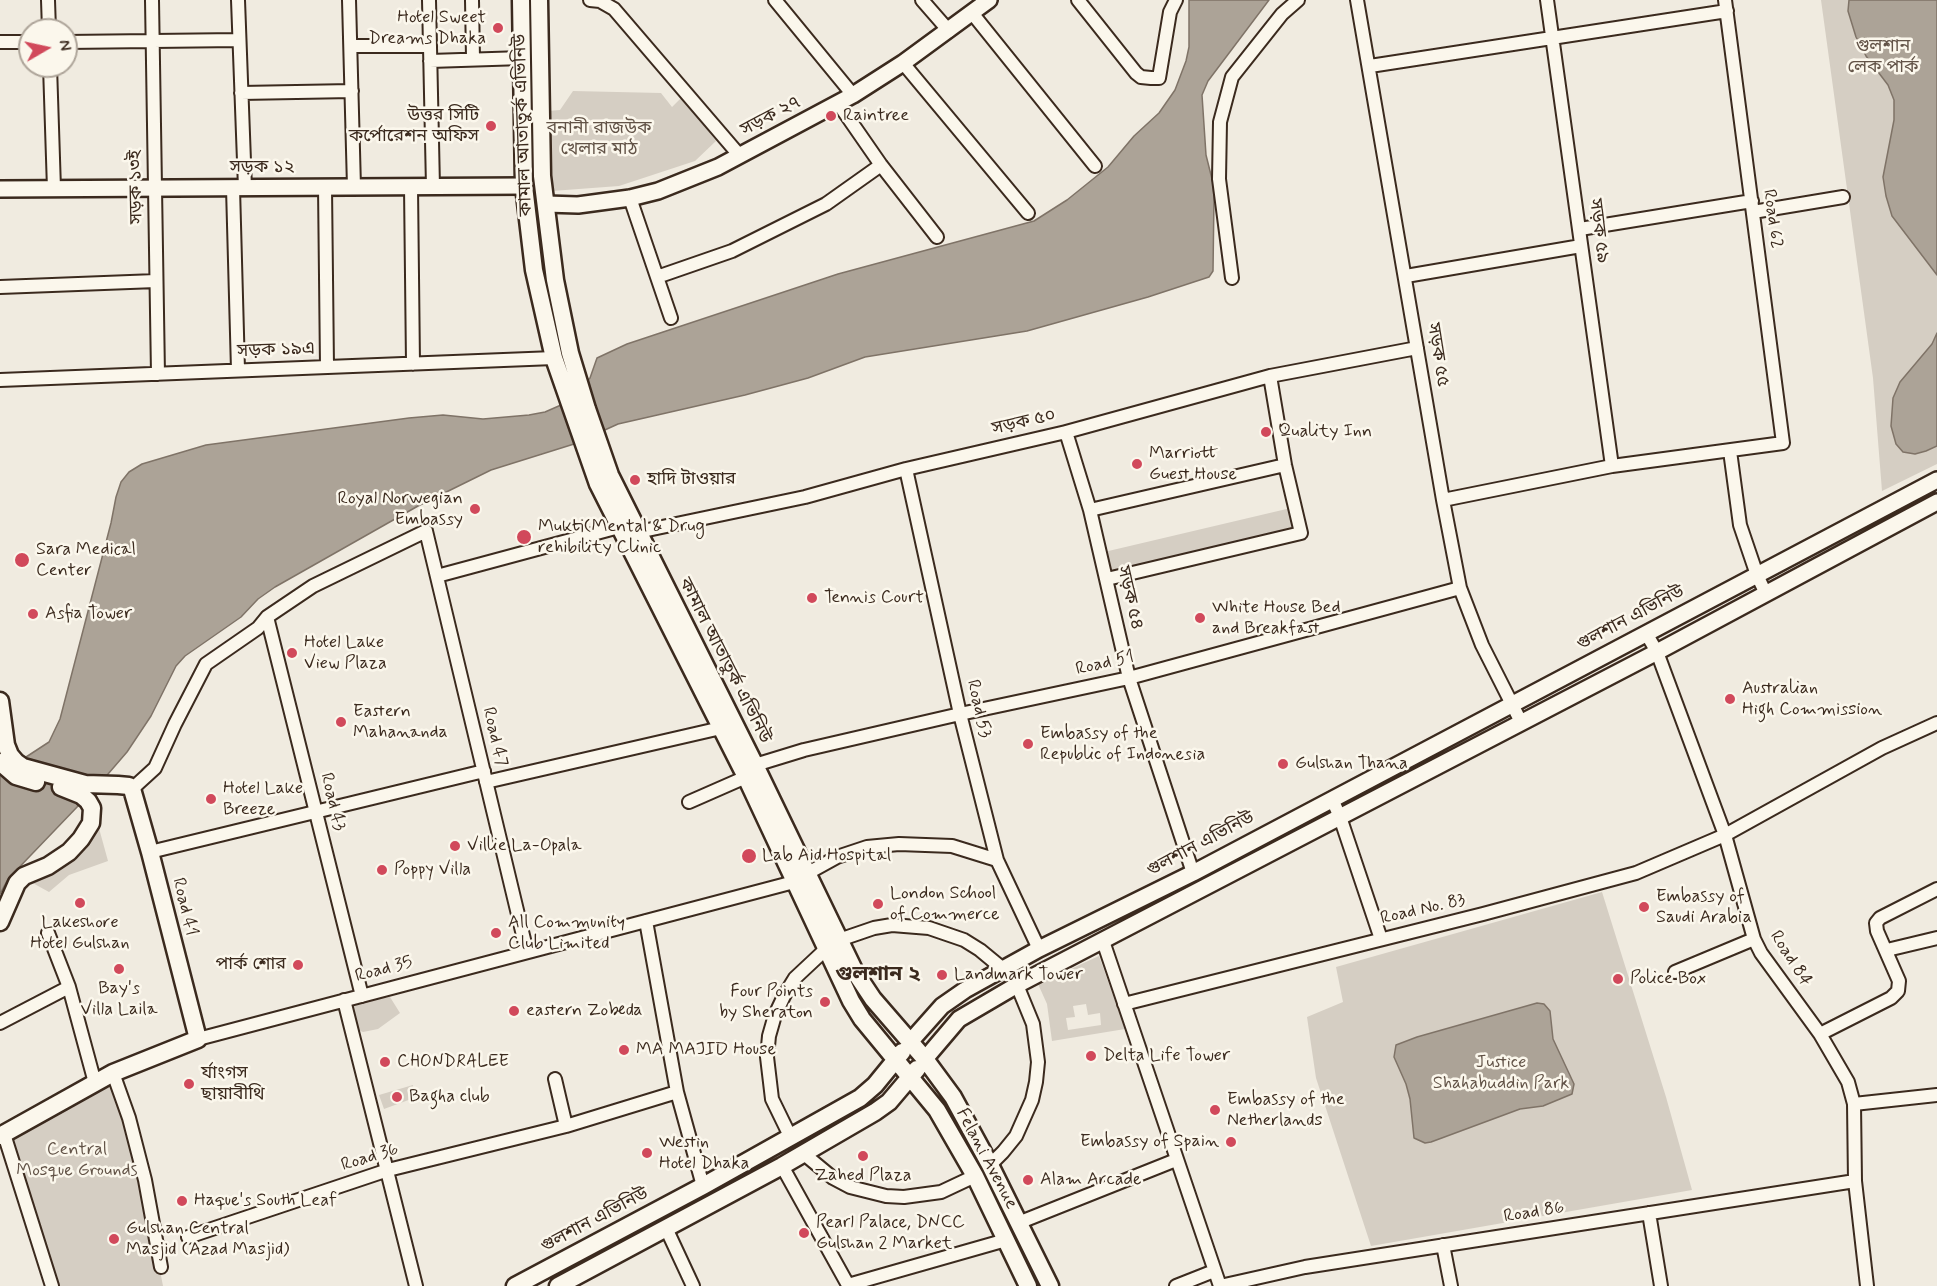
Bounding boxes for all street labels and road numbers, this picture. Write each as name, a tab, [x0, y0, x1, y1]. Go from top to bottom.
street label: কামাল আতাতুর্ক এভিনিউ	[510, 33, 538, 217]
street label: সড়ক ২৭	[737, 92, 805, 142]
street label: সড়ক ১৩ই	[126, 150, 148, 224]
street label: সড়ক ১২	[230, 157, 294, 179]
street label: Road 62	[1757, 188, 1787, 250]
street label: সড়ক ৫৯	[1583, 198, 1613, 264]
street label: সড়ক ৫৫	[1421, 321, 1453, 389]
street label: সড়ক ১৯এ	[237, 339, 315, 363]
street label: সড়ক ৫০	[990, 405, 1058, 441]
street label: সড়ক ৫৪	[1111, 564, 1147, 632]
street label: কামাল আতাতুর্ক এভিনিউ	[673, 575, 775, 747]
street label: গুলশান এভিনিউ	[1574, 582, 1688, 656]
street label: Road 51	[1074, 647, 1136, 681]
street label: Road 53	[961, 678, 995, 740]
street label: Road 47	[477, 705, 511, 769]
street label: Road 43	[314, 771, 350, 833]
street label: গুলশান এভিনিউ	[1144, 808, 1258, 882]
street label: Road 41	[166, 876, 202, 938]
street label: Road No. 83	[1378, 890, 1468, 930]
street label: Road 84	[1764, 927, 1816, 991]
street label: Road 35	[353, 952, 415, 988]
street label: Felani Avenue	[950, 1105, 1022, 1213]
street label: Road 36	[339, 1139, 401, 1177]
street label: গুলশান এভিনিউ	[538, 1184, 652, 1258]
street label: Road 86	[1502, 1198, 1566, 1228]

